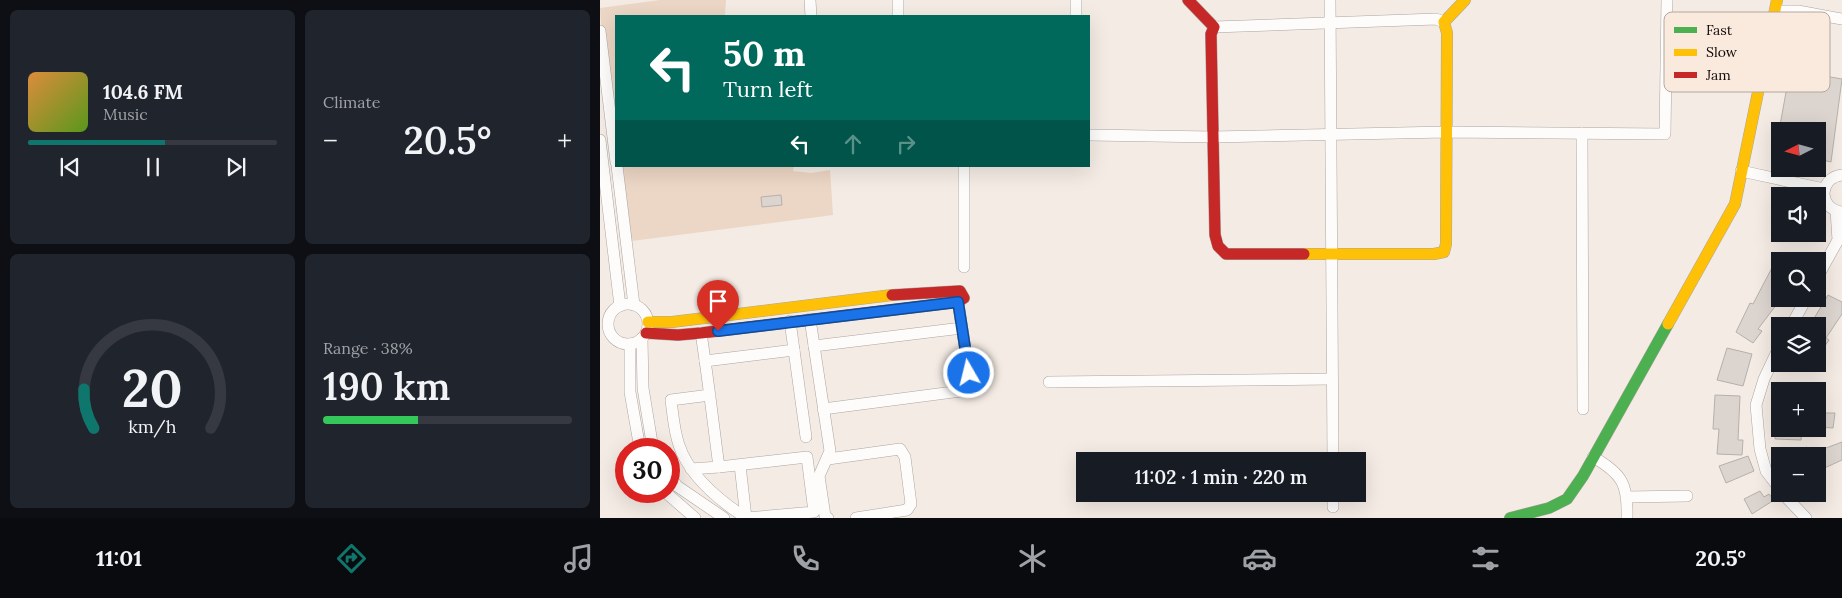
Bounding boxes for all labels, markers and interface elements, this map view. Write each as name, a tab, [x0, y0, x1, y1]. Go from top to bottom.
legend	[1664, 12, 1830, 92]
text: Fast	[1706, 21, 1733, 39]
text: 50 m	[723, 31, 806, 76]
icon: left	[640, 35, 705, 100]
text: Slow	[1706, 43, 1738, 61]
text: Jam	[1705, 66, 1731, 84]
text: Turn left	[723, 75, 813, 103]
text: 104.6 FM	[103, 80, 183, 104]
text: Climate	[323, 92, 380, 112]
text: Music	[103, 104, 148, 124]
text: 20.5°	[403, 116, 492, 164]
north arrow	[1771, 122, 1826, 178]
map controls	[1771, 122, 1826, 502]
text: −	[323, 123, 338, 159]
text: +	[557, 123, 572, 159]
icon: left	[786, 130, 814, 158]
icon: ahead	[839, 130, 867, 158]
icon: right	[892, 130, 920, 158]
icon: previous	[56, 153, 84, 181]
icon: pause	[139, 153, 167, 181]
icon: next	[222, 153, 250, 181]
button: sound	[1771, 187, 1826, 242]
button: search	[1771, 252, 1826, 307]
pin	[697, 280, 739, 331]
icon: arrive	[704, 287, 732, 315]
button: layers	[1771, 317, 1826, 372]
text: Range · 38%	[323, 338, 413, 358]
position arrow	[942, 346, 994, 398]
text: 20	[122, 355, 183, 421]
text: 190 km	[323, 362, 450, 410]
button: +	[1771, 382, 1826, 437]
text: km/h	[128, 415, 177, 438]
speed limit sign: 30	[615, 438, 680, 503]
button: −	[1771, 447, 1826, 502]
text: 11:02 · 1 min · 220 m	[1135, 465, 1307, 489]
icon: directions	[334, 541, 369, 576]
icon: music	[561, 541, 596, 576]
icon: phone	[788, 541, 823, 576]
icon: climate	[1015, 541, 1050, 576]
icon: car	[1242, 541, 1277, 576]
icon: filters	[1468, 541, 1503, 576]
text: 11:01	[96, 544, 142, 572]
text: 20.5°	[1695, 544, 1746, 572]

